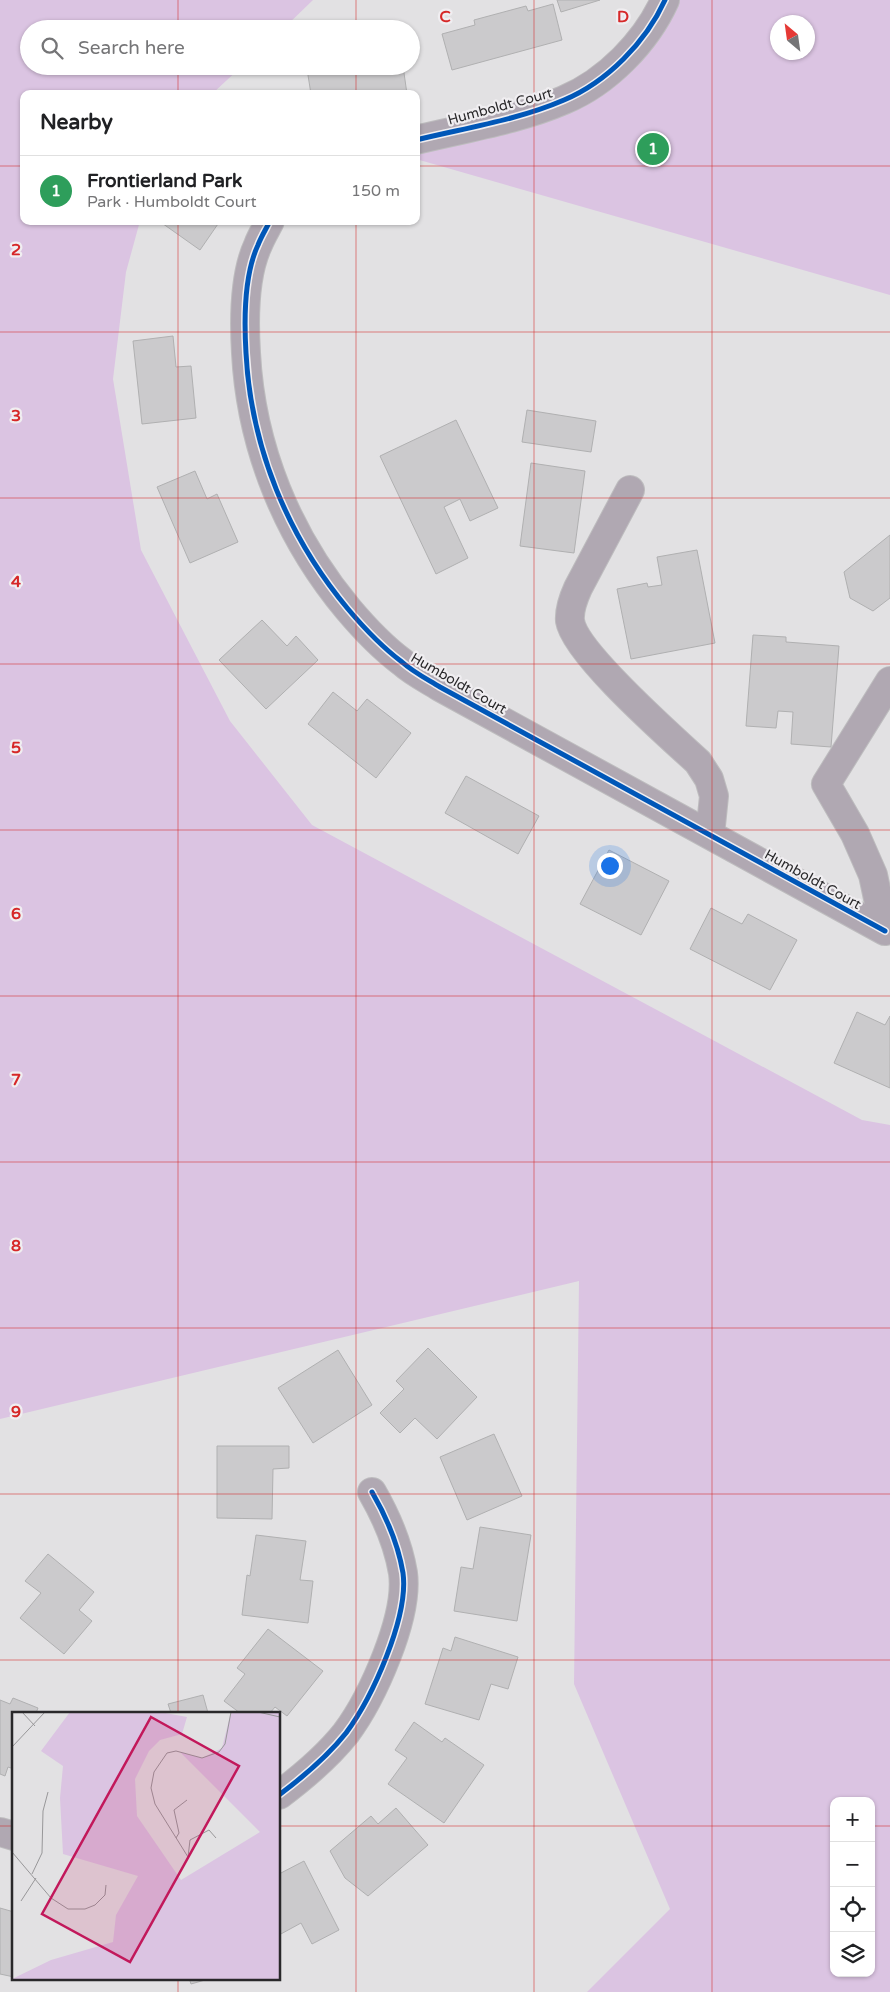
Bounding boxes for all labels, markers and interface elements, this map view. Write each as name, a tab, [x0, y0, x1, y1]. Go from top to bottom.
text: C	[439, 7, 451, 27]
text: D	[617, 7, 629, 27]
north arrow	[770, 15, 815, 60]
search box	[20, 20, 420, 75]
icon: search	[38, 34, 66, 62]
text: Search here	[78, 37, 185, 59]
street label: Humboldt Court	[446, 84, 555, 129]
text: Nearby	[40, 110, 113, 135]
pin: 1	[637, 130, 669, 168]
text: Frontierland Park	[87, 170, 242, 192]
text: 1	[51, 181, 61, 201]
text: 150 m	[351, 181, 400, 201]
text: Park · Humboldt Court	[87, 192, 257, 212]
text: 2	[11, 240, 21, 260]
text: 3	[11, 406, 21, 426]
text: 4	[11, 572, 21, 592]
street label: Humboldt Court	[408, 649, 510, 718]
text: 5	[11, 738, 21, 758]
street label: Humboldt Court	[762, 846, 865, 913]
your location	[597, 853, 623, 879]
text: 6	[11, 904, 21, 924]
text: 7	[11, 1070, 21, 1090]
text: 8	[11, 1236, 21, 1256]
text: 9	[11, 1402, 21, 1422]
inset map	[12, 1712, 280, 1980]
map controls	[830, 1797, 875, 1977]
button: +	[830, 1797, 875, 1842]
button: −	[830, 1842, 875, 1887]
button: locate	[830, 1887, 875, 1932]
button: layers	[830, 1932, 875, 1977]

